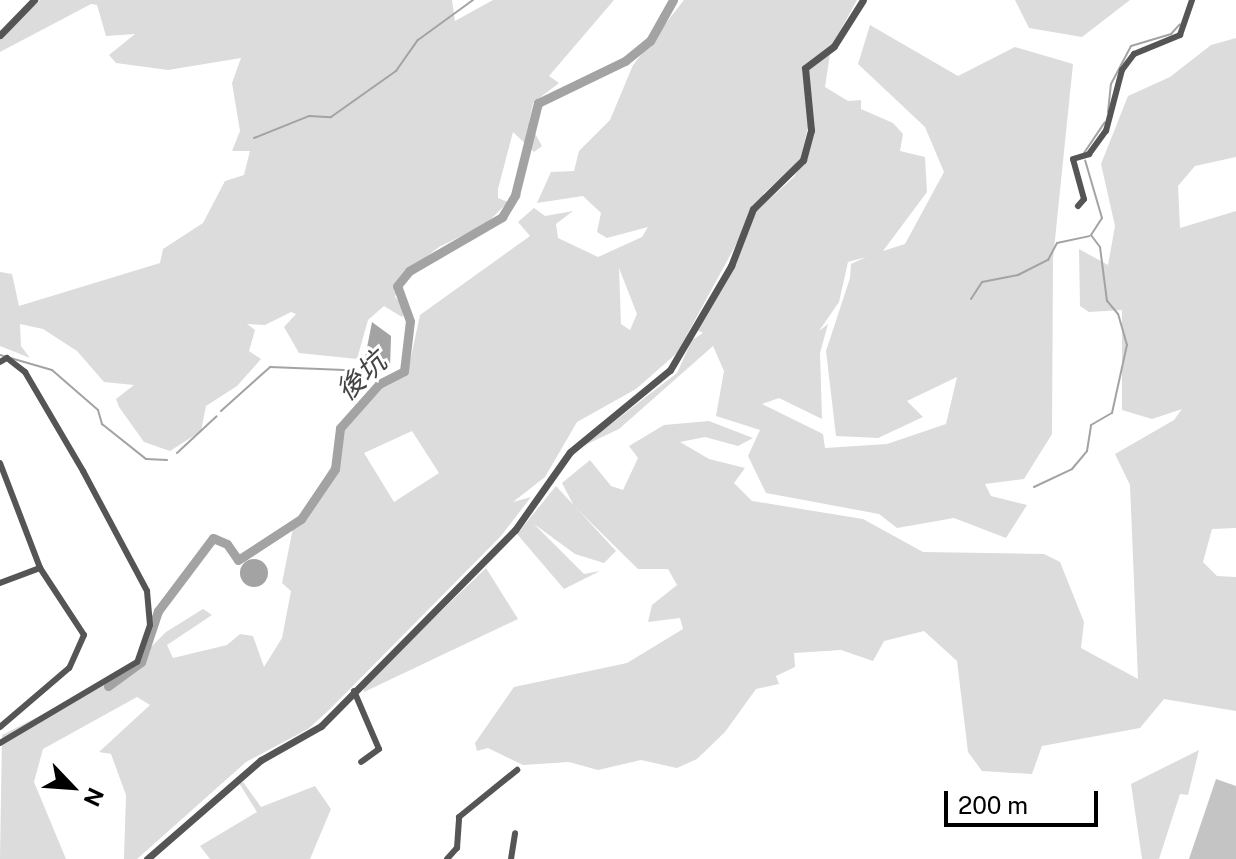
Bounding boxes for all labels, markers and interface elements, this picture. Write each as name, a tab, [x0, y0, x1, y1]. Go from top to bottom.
water label: 後坑	[329, 345, 393, 407]
north arrow	[32, 747, 112, 827]
scale bar	[948, 775, 1102, 825]
text: N	[78, 784, 109, 810]
text: 200 m	[958, 791, 1028, 819]

